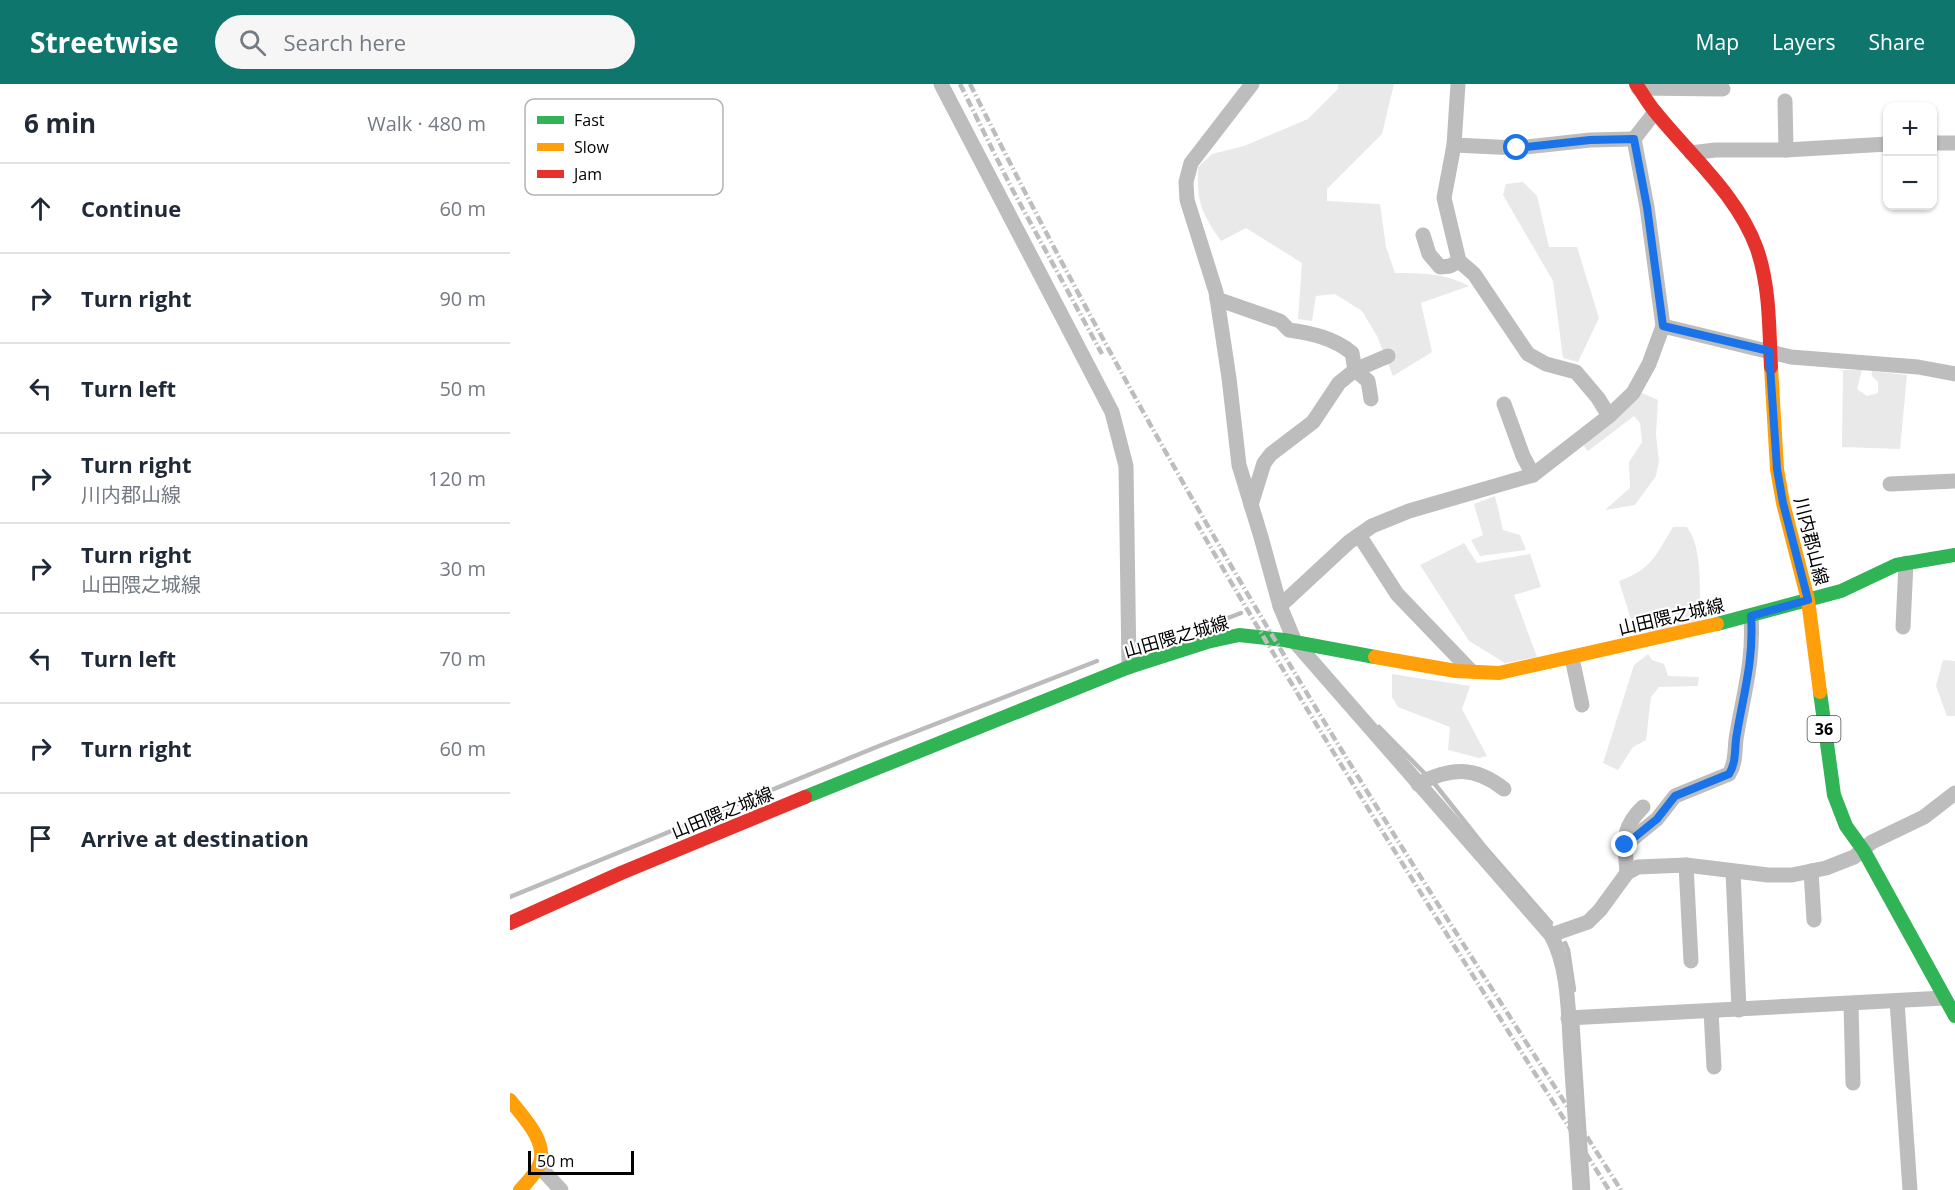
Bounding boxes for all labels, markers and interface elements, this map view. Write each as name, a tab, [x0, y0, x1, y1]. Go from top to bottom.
search box	[215, 15, 635, 69]
text: Streetwise	[30, 23, 179, 61]
icon: search	[236, 26, 269, 59]
text: Search here	[284, 27, 406, 57]
text: Map	[1696, 28, 1739, 56]
text: Layers	[1772, 28, 1836, 56]
text: Share	[1869, 28, 1925, 56]
legend	[525, 99, 723, 195]
map controls	[1883, 102, 1937, 210]
button: +	[1883, 102, 1937, 156]
text: 6 min	[24, 105, 96, 141]
text: Fast	[574, 109, 605, 131]
text: Walk · 480 m	[367, 110, 486, 137]
route start	[1503, 134, 1529, 160]
text: Slow	[574, 136, 609, 158]
button: −	[1883, 156, 1937, 210]
text: Jam	[572, 163, 602, 185]
icon: ahead	[24, 192, 57, 225]
text: Continue	[81, 193, 181, 223]
text: 60 m	[439, 195, 486, 222]
icon: right	[24, 282, 57, 315]
text: Turn right	[81, 283, 192, 313]
text: 90 m	[439, 285, 486, 312]
icon: left	[24, 372, 57, 405]
text: Turn left	[81, 373, 176, 403]
text: 50 m	[439, 375, 486, 402]
text: Turn right	[81, 449, 192, 479]
icon: right	[24, 462, 57, 495]
text: 120 m	[428, 465, 486, 492]
text: 川内郡山線	[81, 481, 181, 508]
street label: 川内郡山線	[1789, 494, 1835, 588]
text: Turn right	[81, 539, 192, 569]
icon: right	[24, 552, 57, 585]
text: 30 m	[439, 555, 486, 582]
text: 山田隈之城線	[81, 571, 201, 598]
street label: 山田隈之城線	[1616, 592, 1726, 640]
street label: 山田隈之城線	[1121, 610, 1231, 662]
icon: left	[24, 642, 57, 675]
text: Turn left	[81, 643, 176, 673]
text: 70 m	[439, 645, 486, 672]
road number: 36	[1808, 716, 1840, 742]
icon: right	[24, 732, 57, 765]
text: Turn right	[81, 733, 192, 763]
text: 60 m	[439, 735, 486, 762]
street label: 山田隈之城線	[667, 781, 777, 843]
icon: arrive	[24, 822, 57, 855]
text: Arrive at destination	[81, 823, 309, 853]
route end	[1611, 831, 1637, 857]
scale bar	[528, 1148, 634, 1176]
text: 50 m	[537, 1150, 574, 1172]

